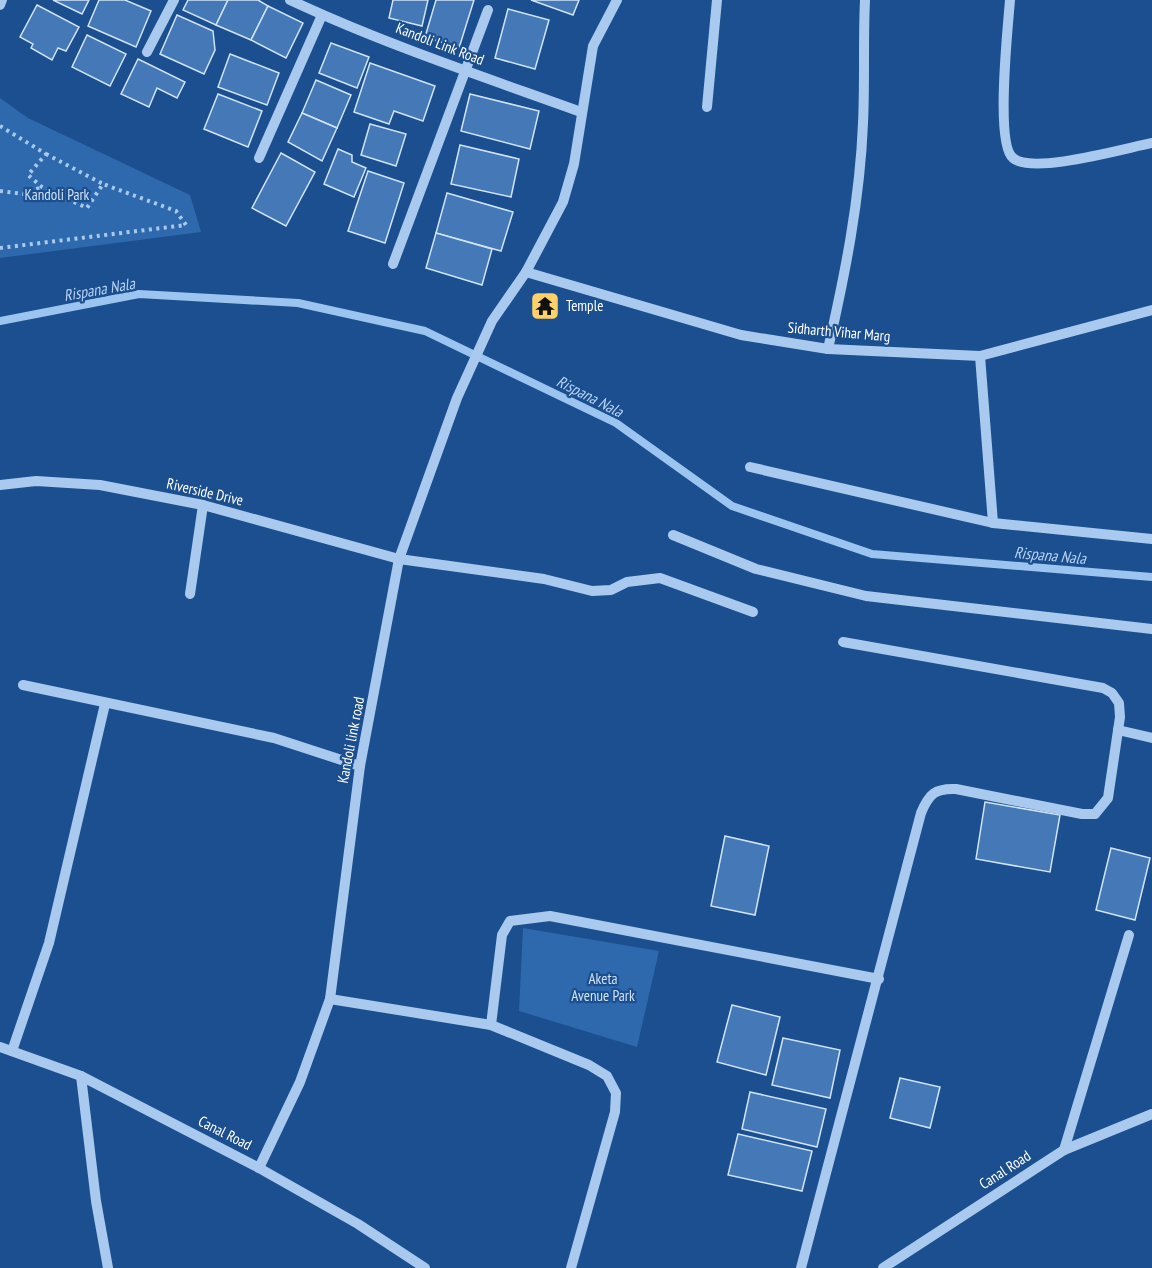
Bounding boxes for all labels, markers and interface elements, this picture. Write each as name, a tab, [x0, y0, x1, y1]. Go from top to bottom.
street label: Kandoli Link Road	[393, 18, 487, 69]
park label: Kandoli Park	[25, 185, 90, 204]
water label: Rispana Nala	[62, 273, 138, 305]
temple icon: Temple	[529, 290, 561, 322]
place label: Temple	[566, 296, 603, 315]
street label: Sidharth Vihar Marg	[787, 318, 891, 345]
water label: Rispana Nala	[553, 371, 628, 422]
street label: Riverside Drive	[165, 473, 245, 510]
water label: Rispana Nala	[1013, 542, 1088, 568]
street label: Kandoli link road	[333, 695, 368, 785]
park label: Aketa Avenue Park	[571, 969, 635, 1005]
street label: Canal Road	[195, 1111, 255, 1154]
street label: Canal Road	[975, 1146, 1034, 1193]

